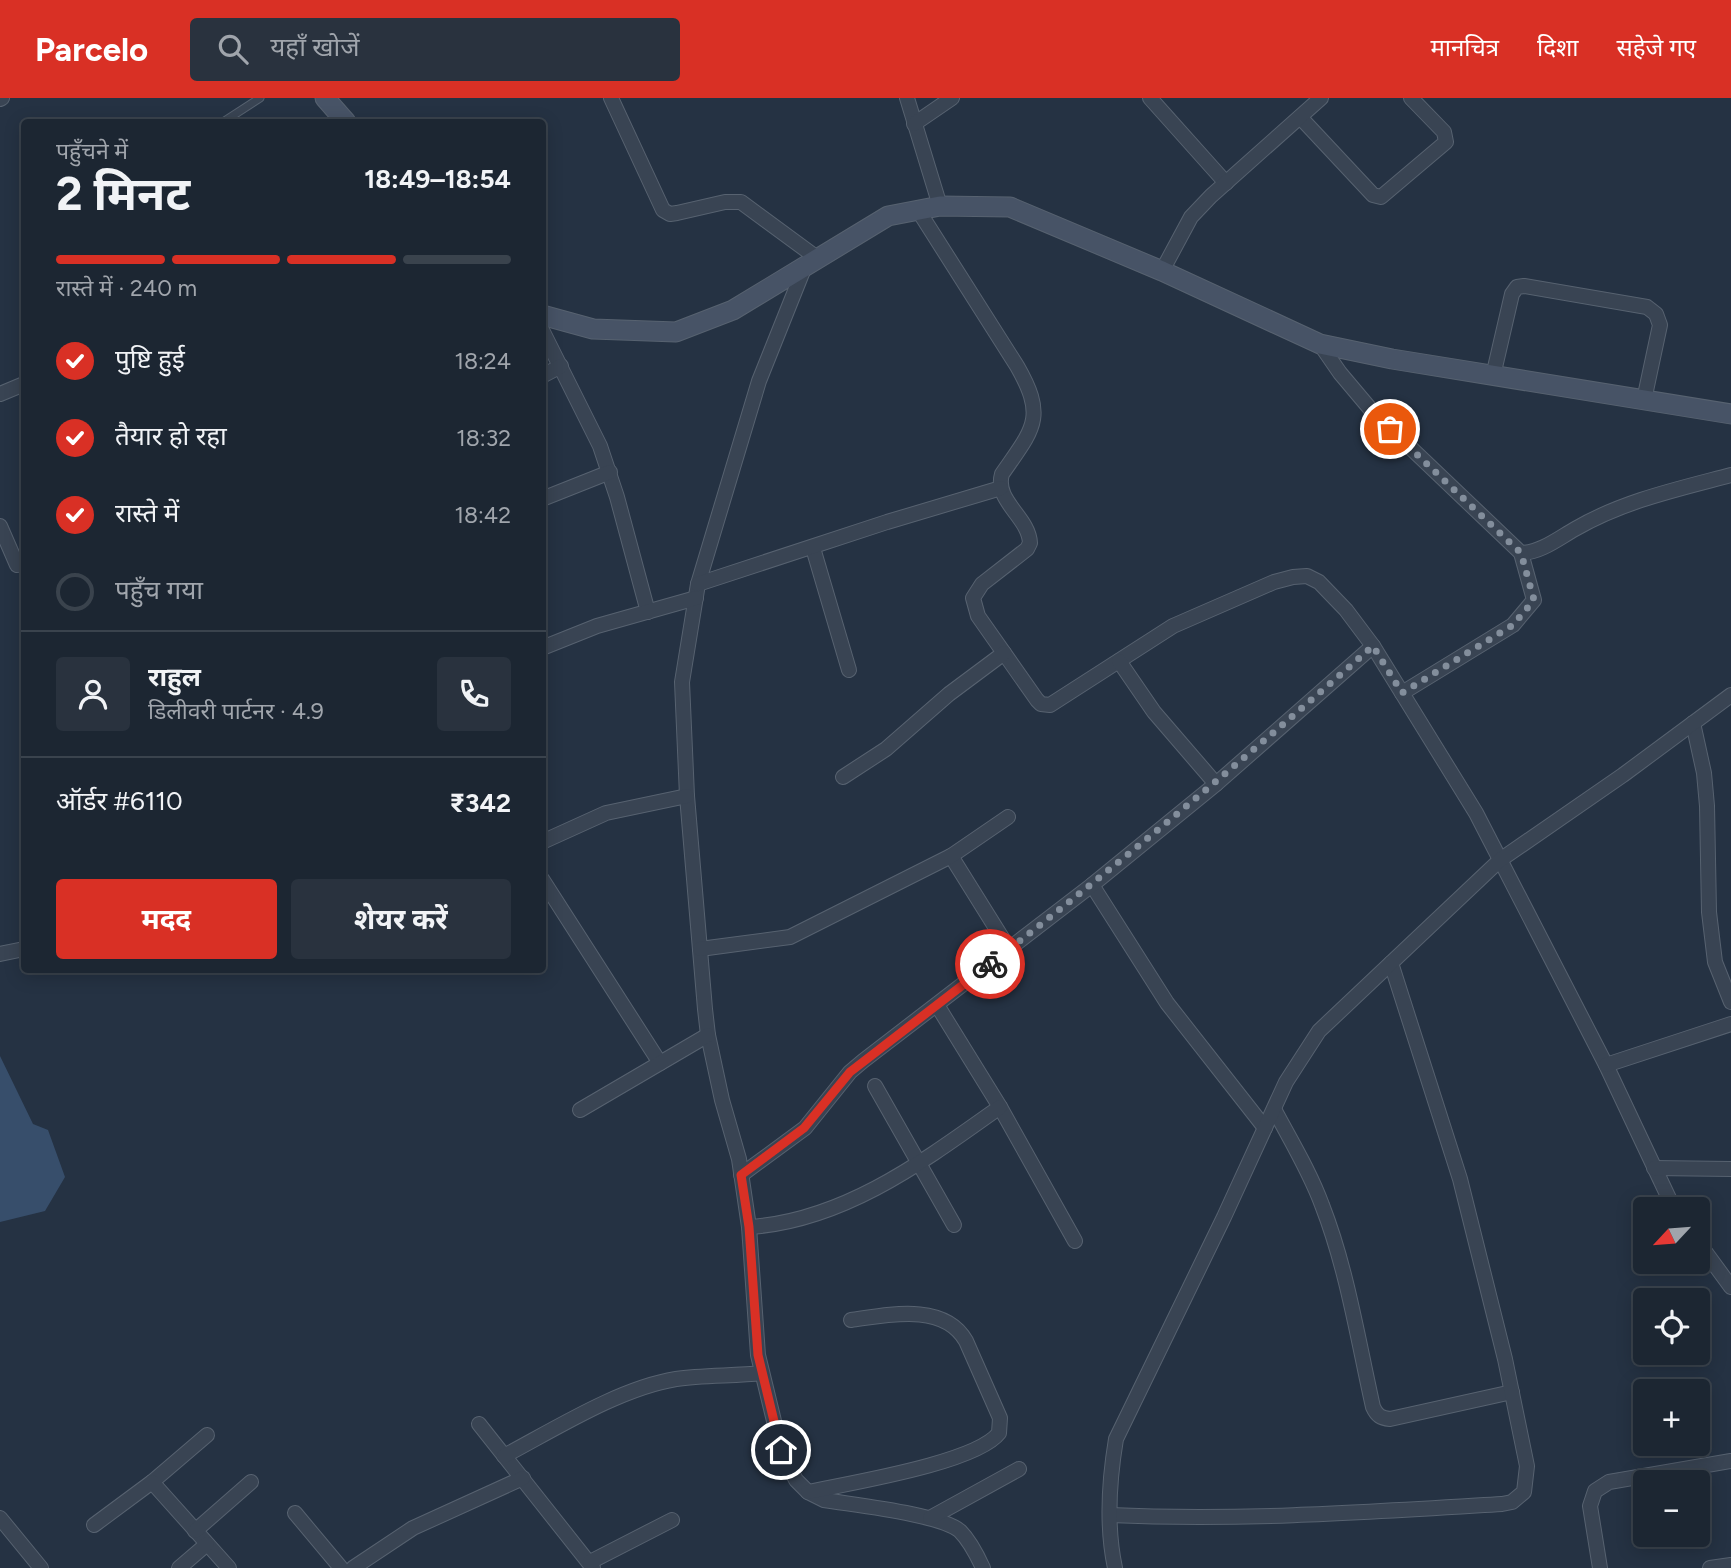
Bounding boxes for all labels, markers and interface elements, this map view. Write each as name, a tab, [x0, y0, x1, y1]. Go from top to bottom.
search box	[190, 18, 680, 81]
text: Parcelo	[35, 30, 148, 69]
icon: search	[214, 30, 252, 68]
text: यहाँ खोजें	[270, 31, 360, 63]
text: मानचित्र	[1430, 33, 1499, 62]
text: दिशा	[1537, 33, 1579, 62]
text: सहेजे गए	[1617, 33, 1696, 62]
text: पहुँचने में	[56, 137, 128, 165]
text: 18:49–18:54	[364, 163, 511, 195]
text: 2 मिनट	[56, 166, 190, 222]
text: रास्ते में · 240 m	[56, 274, 197, 302]
icon: check	[56, 342, 94, 380]
text: पुष्टि हुई	[115, 343, 185, 375]
text: 18:24	[454, 347, 511, 375]
pin	[1360, 399, 1420, 459]
icon: bag	[1371, 410, 1409, 448]
icon: check	[56, 419, 94, 457]
text: तैयार हो रहा	[115, 420, 227, 452]
text: 18:32	[456, 424, 511, 452]
icon: check	[56, 496, 94, 534]
text: रास्ते में	[115, 497, 179, 529]
text: 18:42	[454, 501, 511, 529]
text: पहुँच गया	[115, 574, 203, 606]
button: person	[56, 657, 130, 731]
button: phone	[437, 657, 511, 731]
text: राहुल	[148, 661, 201, 693]
text: डिलीवरी पार्टनर · 4.9	[148, 697, 324, 725]
text: ऑर्डर #6110	[56, 785, 183, 817]
text: ₹342	[449, 787, 511, 819]
button: मदद	[56, 879, 277, 959]
button: शेयर करें	[291, 879, 511, 959]
courier	[955, 929, 1025, 999]
icon: bike	[971, 945, 1009, 983]
north arrow	[1633, 1197, 1710, 1274]
map controls	[1633, 1197, 1710, 1547]
button: locate	[1633, 1288, 1710, 1365]
button: +	[1633, 1379, 1710, 1456]
pin	[751, 1420, 811, 1480]
icon: home	[762, 1431, 800, 1469]
button: −	[1633, 1470, 1710, 1547]

